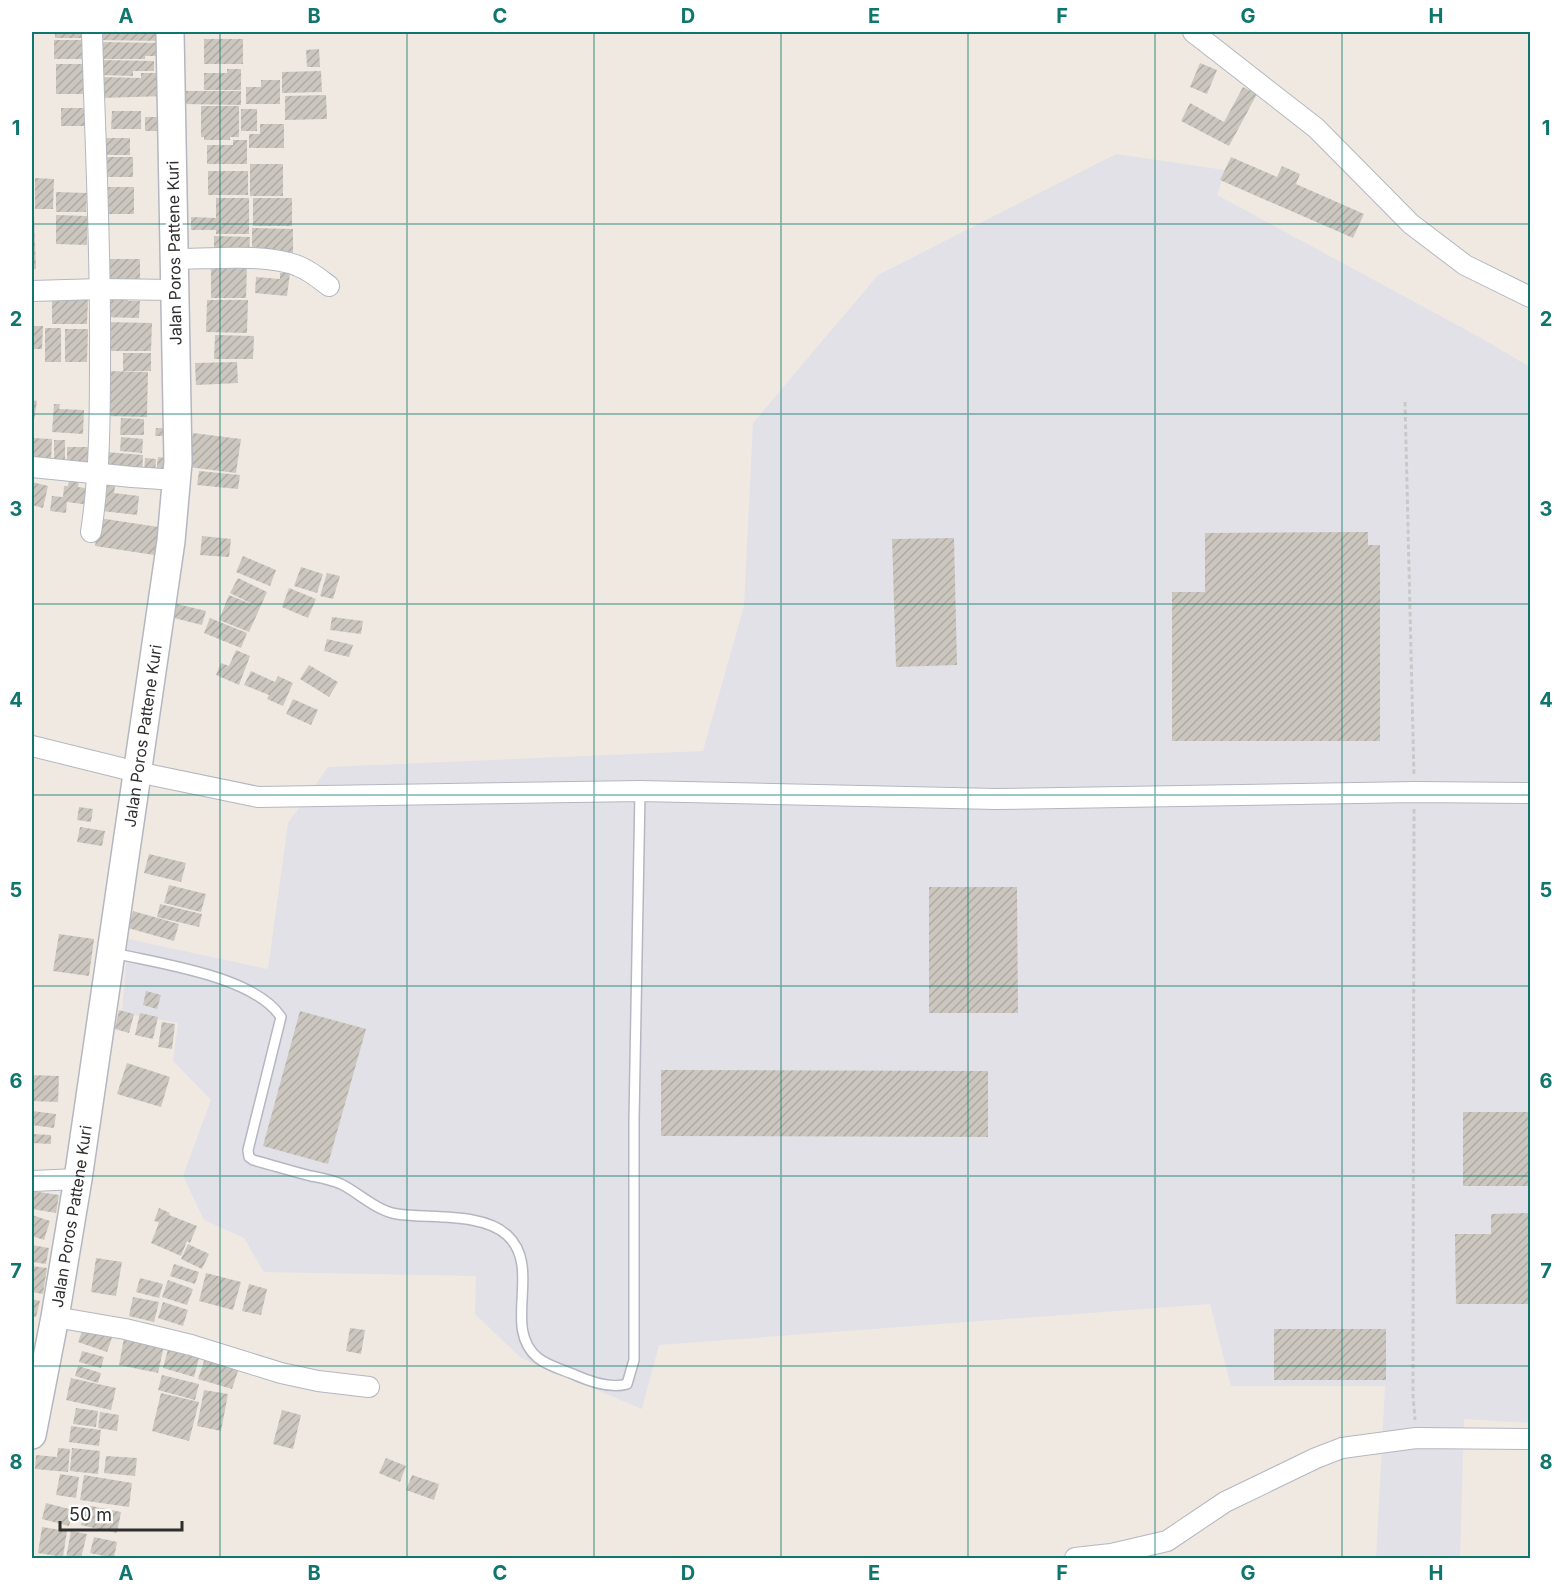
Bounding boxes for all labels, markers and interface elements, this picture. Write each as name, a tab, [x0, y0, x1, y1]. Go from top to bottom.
text: A	[119, 4, 134, 28]
text: B	[307, 4, 321, 28]
text: C	[493, 4, 507, 28]
text: D	[681, 4, 695, 28]
text: E	[868, 4, 880, 28]
text: F	[1056, 4, 1068, 28]
text: G	[1240, 4, 1256, 28]
text: H	[1429, 4, 1443, 28]
text: 1	[12, 116, 20, 140]
text: 1	[1542, 116, 1550, 140]
street label: Jalan Poros Pattene Kuri	[162, 161, 186, 345]
text: 2	[10, 307, 22, 331]
text: 2	[1540, 307, 1552, 331]
text: 3	[10, 497, 22, 521]
text: 3	[1540, 497, 1552, 521]
street label: Jalan Poros Pattene Kuri	[119, 643, 166, 829]
text: 4	[9, 688, 23, 712]
text: 4	[1539, 688, 1553, 712]
text: 5	[10, 878, 22, 902]
text: 5	[1540, 878, 1552, 902]
text: 6	[10, 1069, 23, 1093]
text: 6	[1540, 1069, 1553, 1093]
street label: Jalan Poros Pattene Kuri	[47, 1124, 96, 1309]
text: 7	[10, 1259, 22, 1283]
text: 7	[1540, 1259, 1552, 1283]
text: 8	[9, 1450, 23, 1474]
text: 8	[1539, 1450, 1553, 1474]
scale bar	[60, 1494, 182, 1532]
text: 50 m	[69, 1504, 112, 1525]
text: A	[119, 1561, 134, 1585]
text: B	[307, 1561, 321, 1585]
text: C	[493, 1561, 507, 1585]
text: D	[681, 1561, 695, 1585]
text: E	[868, 1561, 880, 1585]
text: F	[1056, 1561, 1068, 1585]
text: G	[1240, 1561, 1256, 1585]
text: H	[1429, 1561, 1443, 1585]

